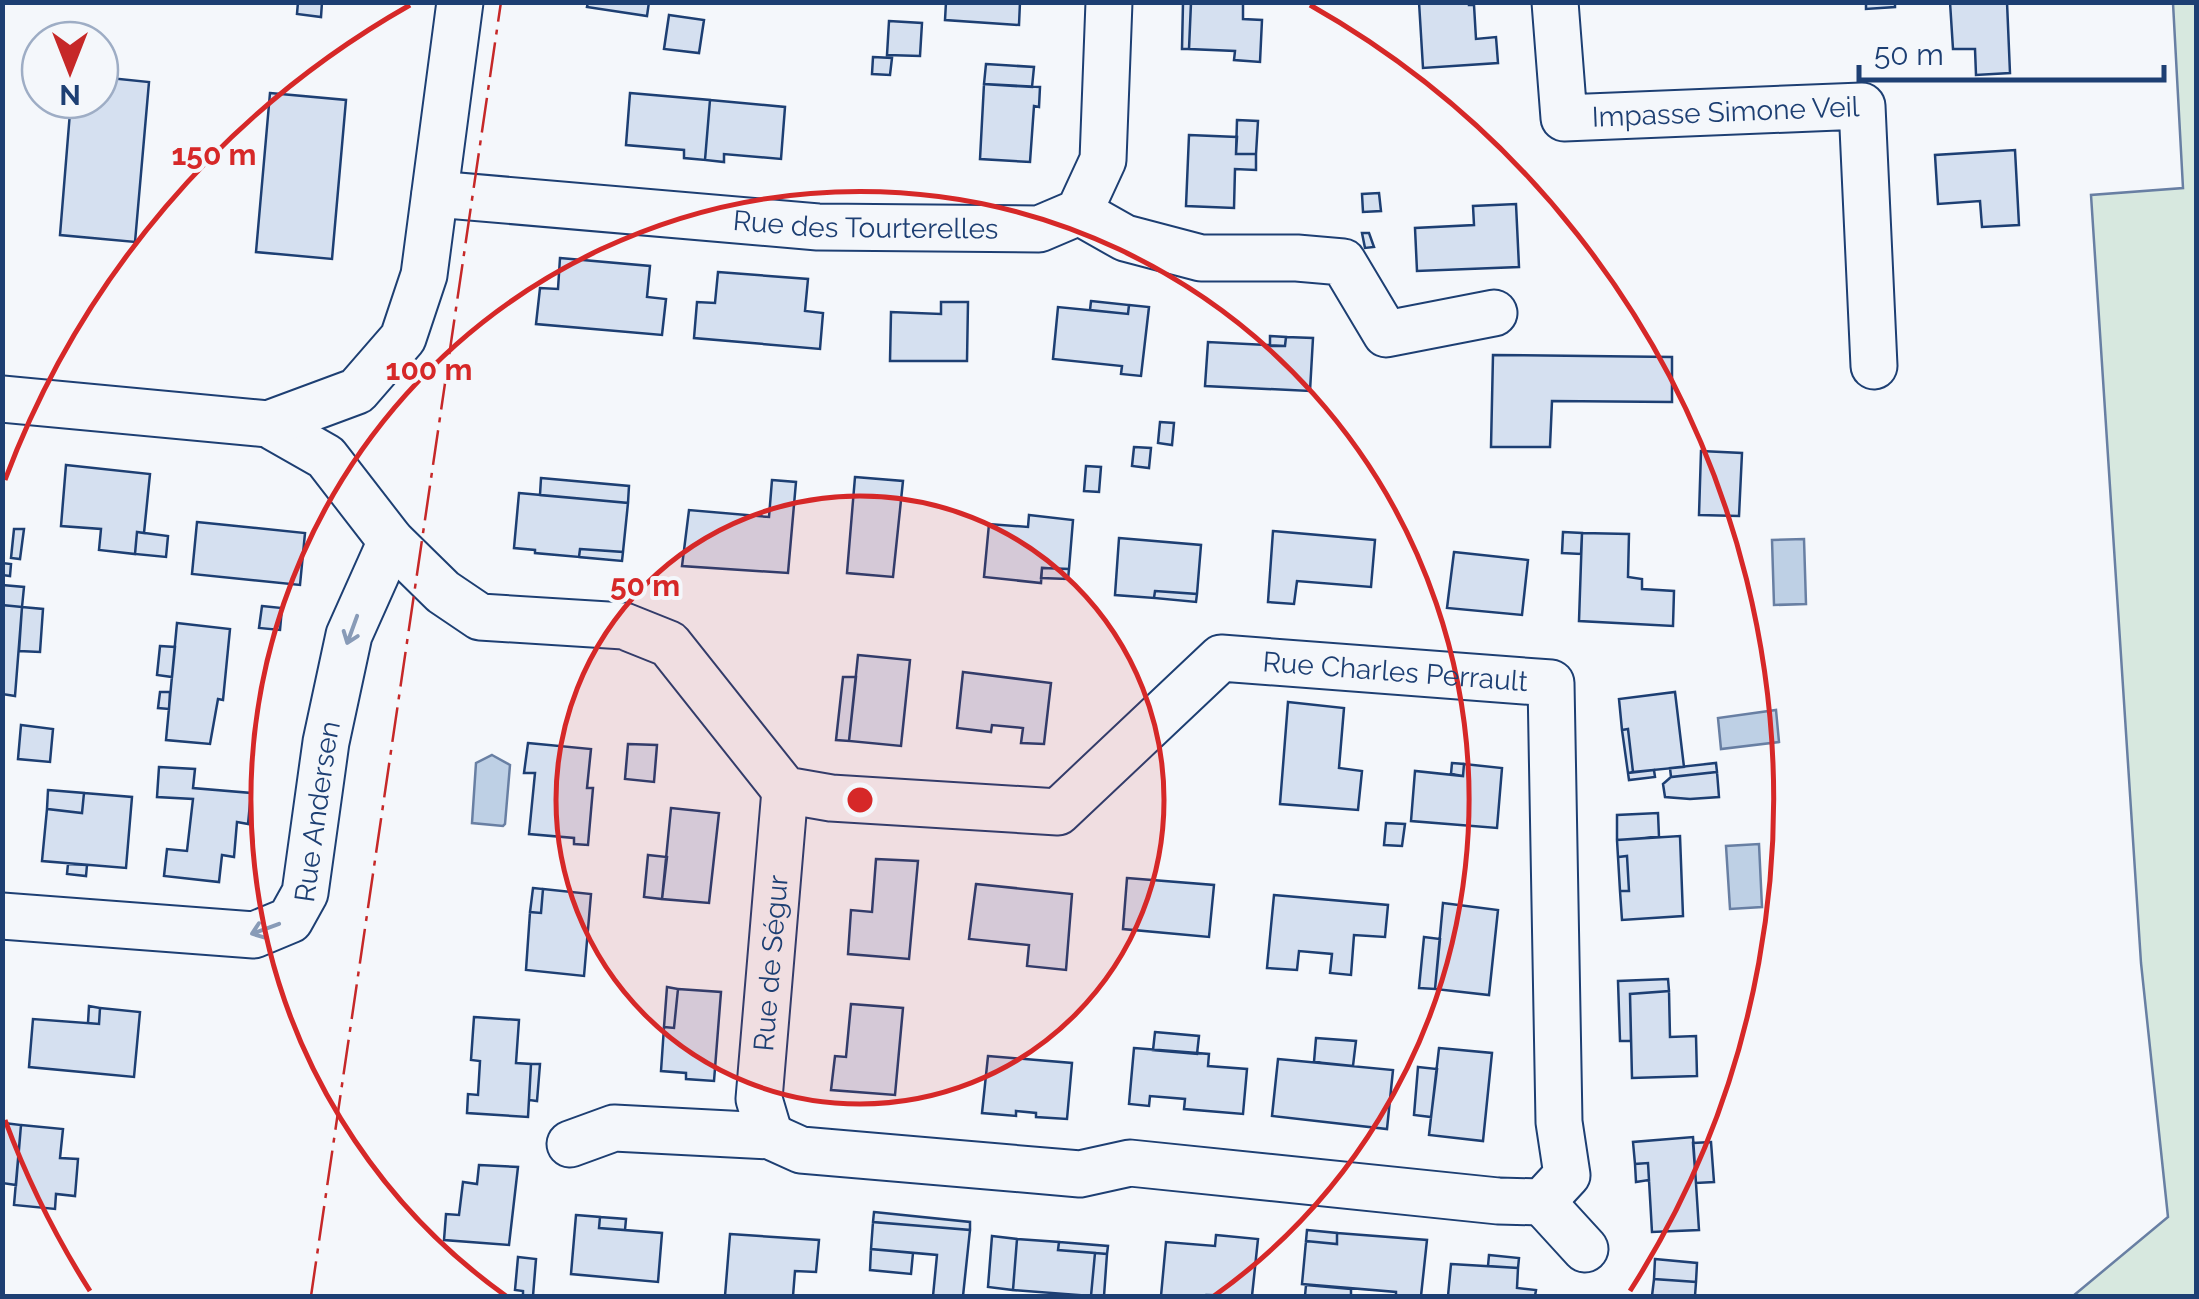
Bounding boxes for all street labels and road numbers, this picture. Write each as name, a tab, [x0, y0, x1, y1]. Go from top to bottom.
street label: Impasse Simone Veil	[1591, 90, 1860, 133]
street label: Rue des Tourterelles	[732, 203, 999, 245]
street label: Rue Charles Perrault	[1262, 645, 1530, 698]
street label: Rue Andersen	[287, 718, 347, 904]
street label: Rue de Ségur	[747, 874, 794, 1052]

